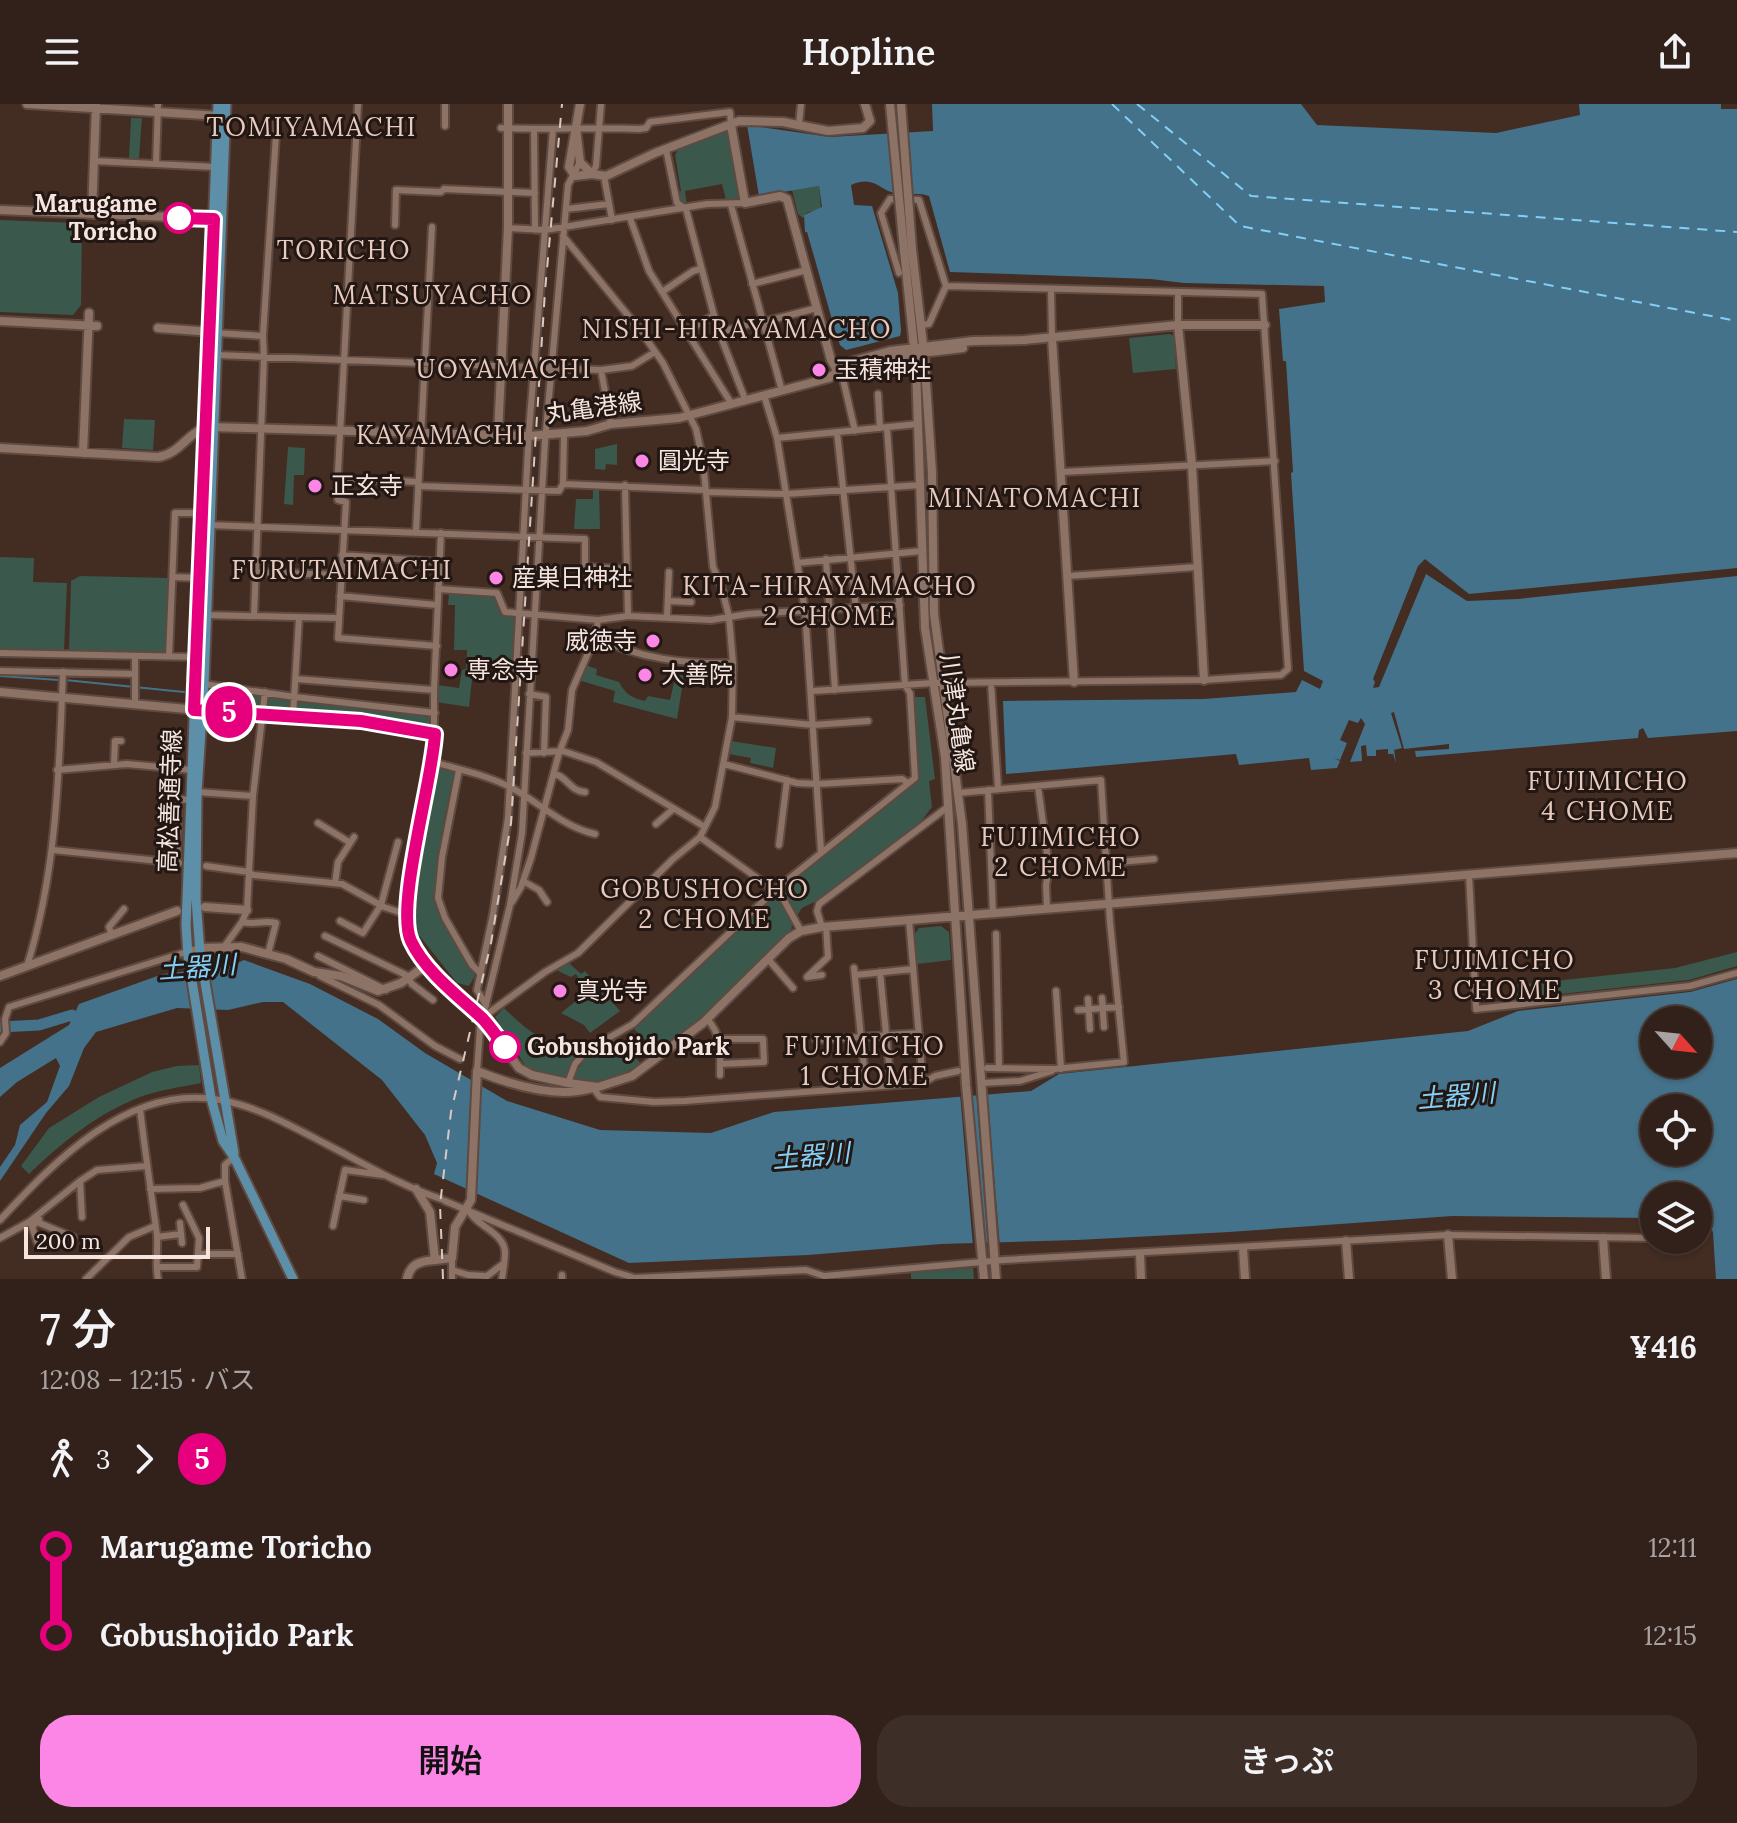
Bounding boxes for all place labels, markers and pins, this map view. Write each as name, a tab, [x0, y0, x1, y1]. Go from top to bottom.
place label: Marugame Toricho	[34, 188, 157, 247]
marker: Marugame Toricho	[164, 203, 194, 233]
place label: 玉積神社	[835, 354, 931, 385]
marker: 玉積神社	[810, 361, 828, 379]
place label: 圓光寺	[658, 445, 730, 476]
marker: 圓光寺	[633, 452, 651, 470]
place label: 正玄寺	[331, 470, 403, 501]
marker: 正玄寺	[306, 477, 324, 495]
place label: 産巣日神社	[512, 562, 632, 593]
marker: 産巣日神社	[487, 569, 505, 587]
place label: 威徳寺	[565, 625, 637, 656]
marker: 威徳寺	[644, 632, 662, 650]
place label: 専念寺	[467, 654, 539, 685]
place label: 大善院	[661, 659, 733, 690]
marker: 専念寺	[442, 661, 460, 679]
marker: 大善院	[636, 666, 654, 684]
place label: 真光寺	[576, 975, 648, 1006]
marker: 真光寺	[551, 982, 569, 1000]
place label: Gobushojido Park	[527, 1031, 730, 1062]
marker: Gobushojido Park	[490, 1032, 520, 1062]

